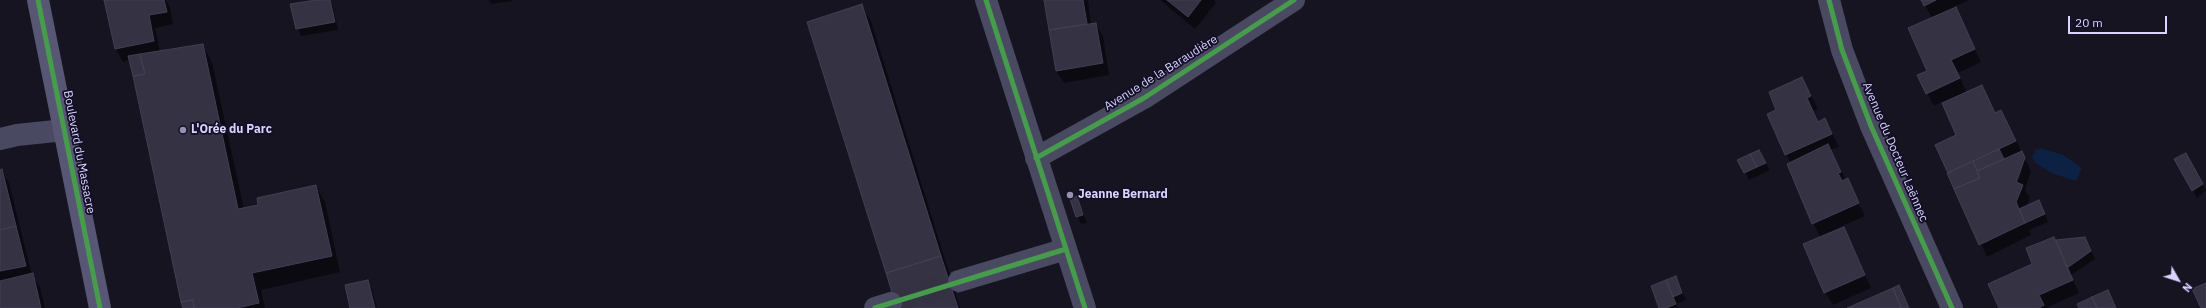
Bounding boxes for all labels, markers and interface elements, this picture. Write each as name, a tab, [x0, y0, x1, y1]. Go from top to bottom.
scale bar	[2070, 8, 2169, 34]
text: 20 m	[2075, 15, 2103, 30]
street label: Avenue de la Baraudière	[1102, 32, 1220, 114]
street label: Avenue du Docteur Laënnec	[1859, 80, 1931, 224]
street label: Boulevard du Massacre	[60, 89, 98, 215]
place label: L'Orée du Parc	[191, 123, 272, 137]
marker: L'Orée du Parc	[178, 125, 188, 135]
place label: Jeanne Bernard	[1078, 188, 1168, 202]
marker: Jeanne Bernard	[1065, 190, 1075, 200]
north arrow	[2158, 260, 2198, 300]
text: N	[2179, 280, 2195, 295]

